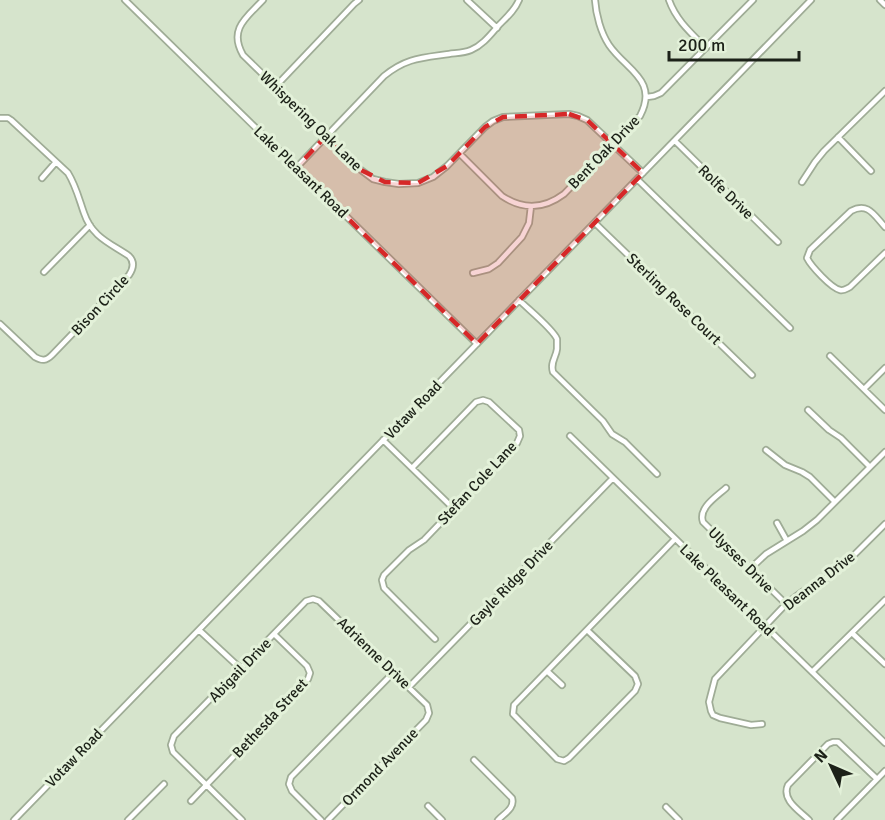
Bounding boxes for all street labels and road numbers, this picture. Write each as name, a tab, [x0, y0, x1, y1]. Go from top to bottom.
street label: Whispering Oak Lane	[256, 68, 366, 174]
street label: Bent Oak Drive	[565, 112, 643, 192]
street label: Lake Pleasant Road	[250, 122, 352, 222]
street label: Rolfe Drive	[695, 161, 757, 223]
street label: Sterling Rose Court	[623, 249, 725, 349]
street label: Bison Circle	[67, 271, 133, 339]
street label: Votaw Road	[381, 377, 445, 443]
street label: Stefan Cole Lane	[434, 437, 520, 529]
street label: Ulysses Drive	[704, 523, 778, 597]
street label: Gayle Ridge Drive	[465, 536, 557, 630]
street label: Lake Pleasant Road	[676, 540, 778, 640]
street label: Deanna Drive	[780, 548, 858, 614]
street label: Adrienne Drive	[334, 613, 414, 693]
street label: Abigail Drive	[205, 634, 275, 706]
street label: Bethesda Street	[229, 675, 311, 761]
street label: Ormond Avenue	[338, 724, 422, 810]
street label: Votaw Road	[42, 725, 106, 791]

